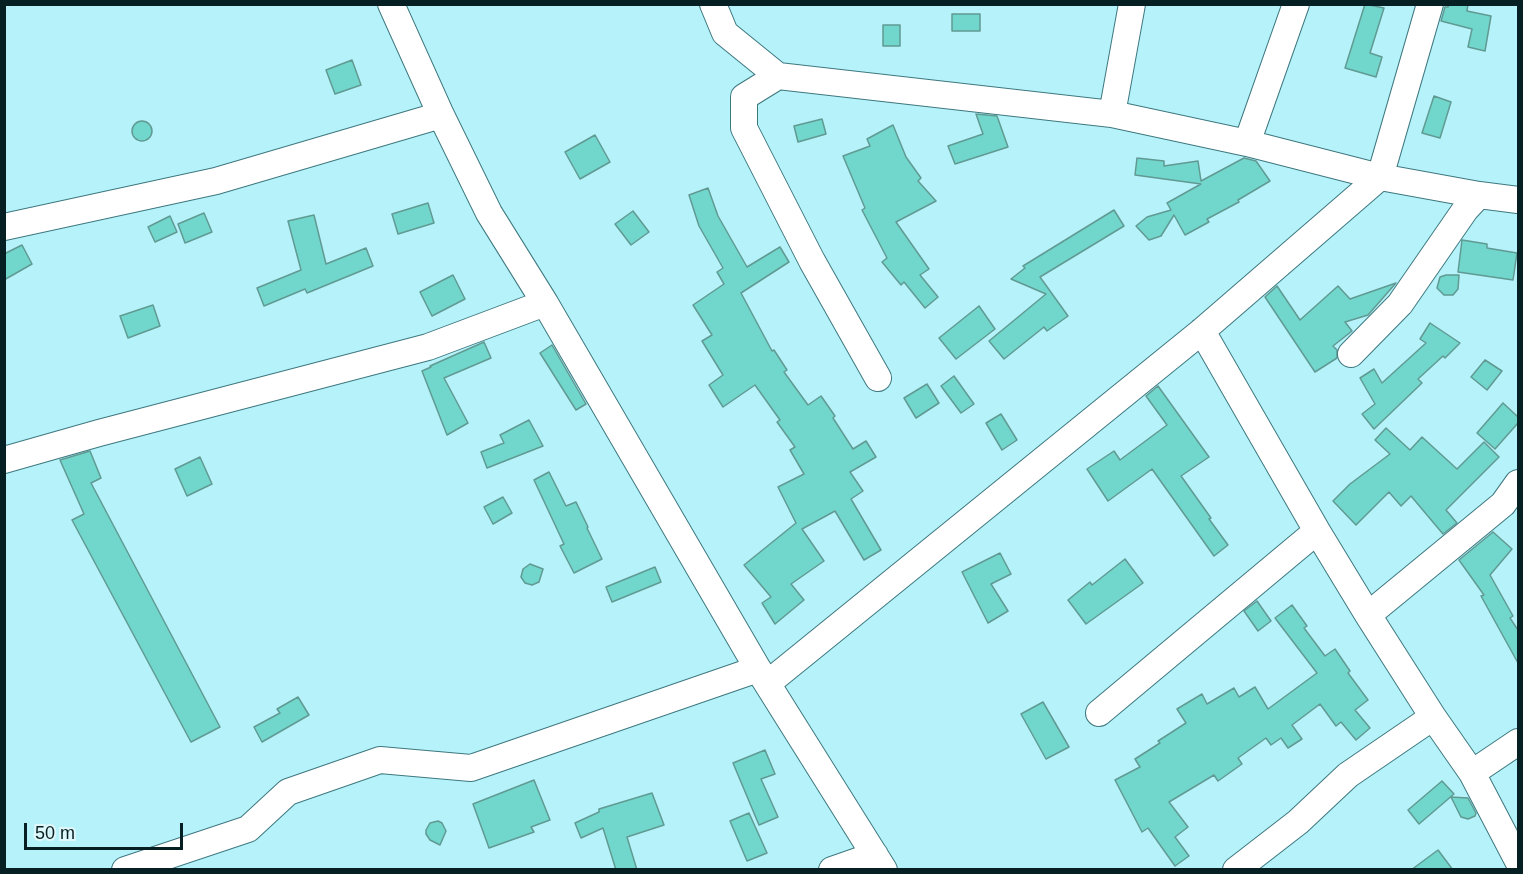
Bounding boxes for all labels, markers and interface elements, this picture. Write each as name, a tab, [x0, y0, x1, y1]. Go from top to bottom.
scale bar	[27, 811, 186, 849]
text: 50 m	[35, 823, 75, 843]

